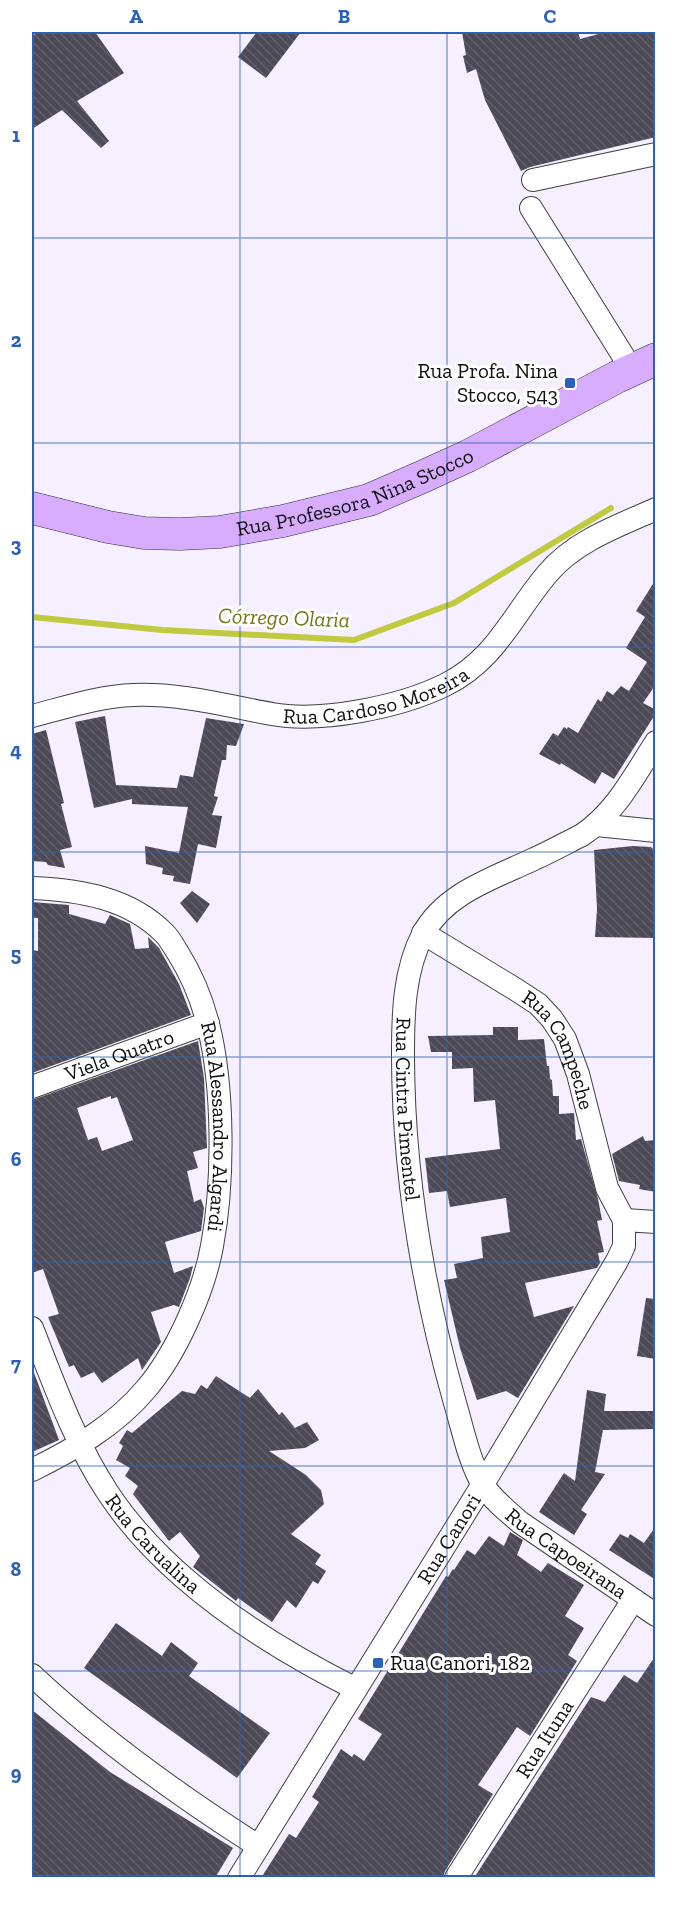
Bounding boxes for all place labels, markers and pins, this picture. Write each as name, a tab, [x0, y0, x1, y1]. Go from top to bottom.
place label: Rua Profa. Nina Stocco, 543	[417, 358, 558, 407]
marker: Rua Profa. Nina Stocco, 543	[563, 376, 577, 390]
place label: Rua Canori, 182	[390, 1650, 530, 1675]
marker: Rua Canori, 182	[371, 1656, 385, 1670]

